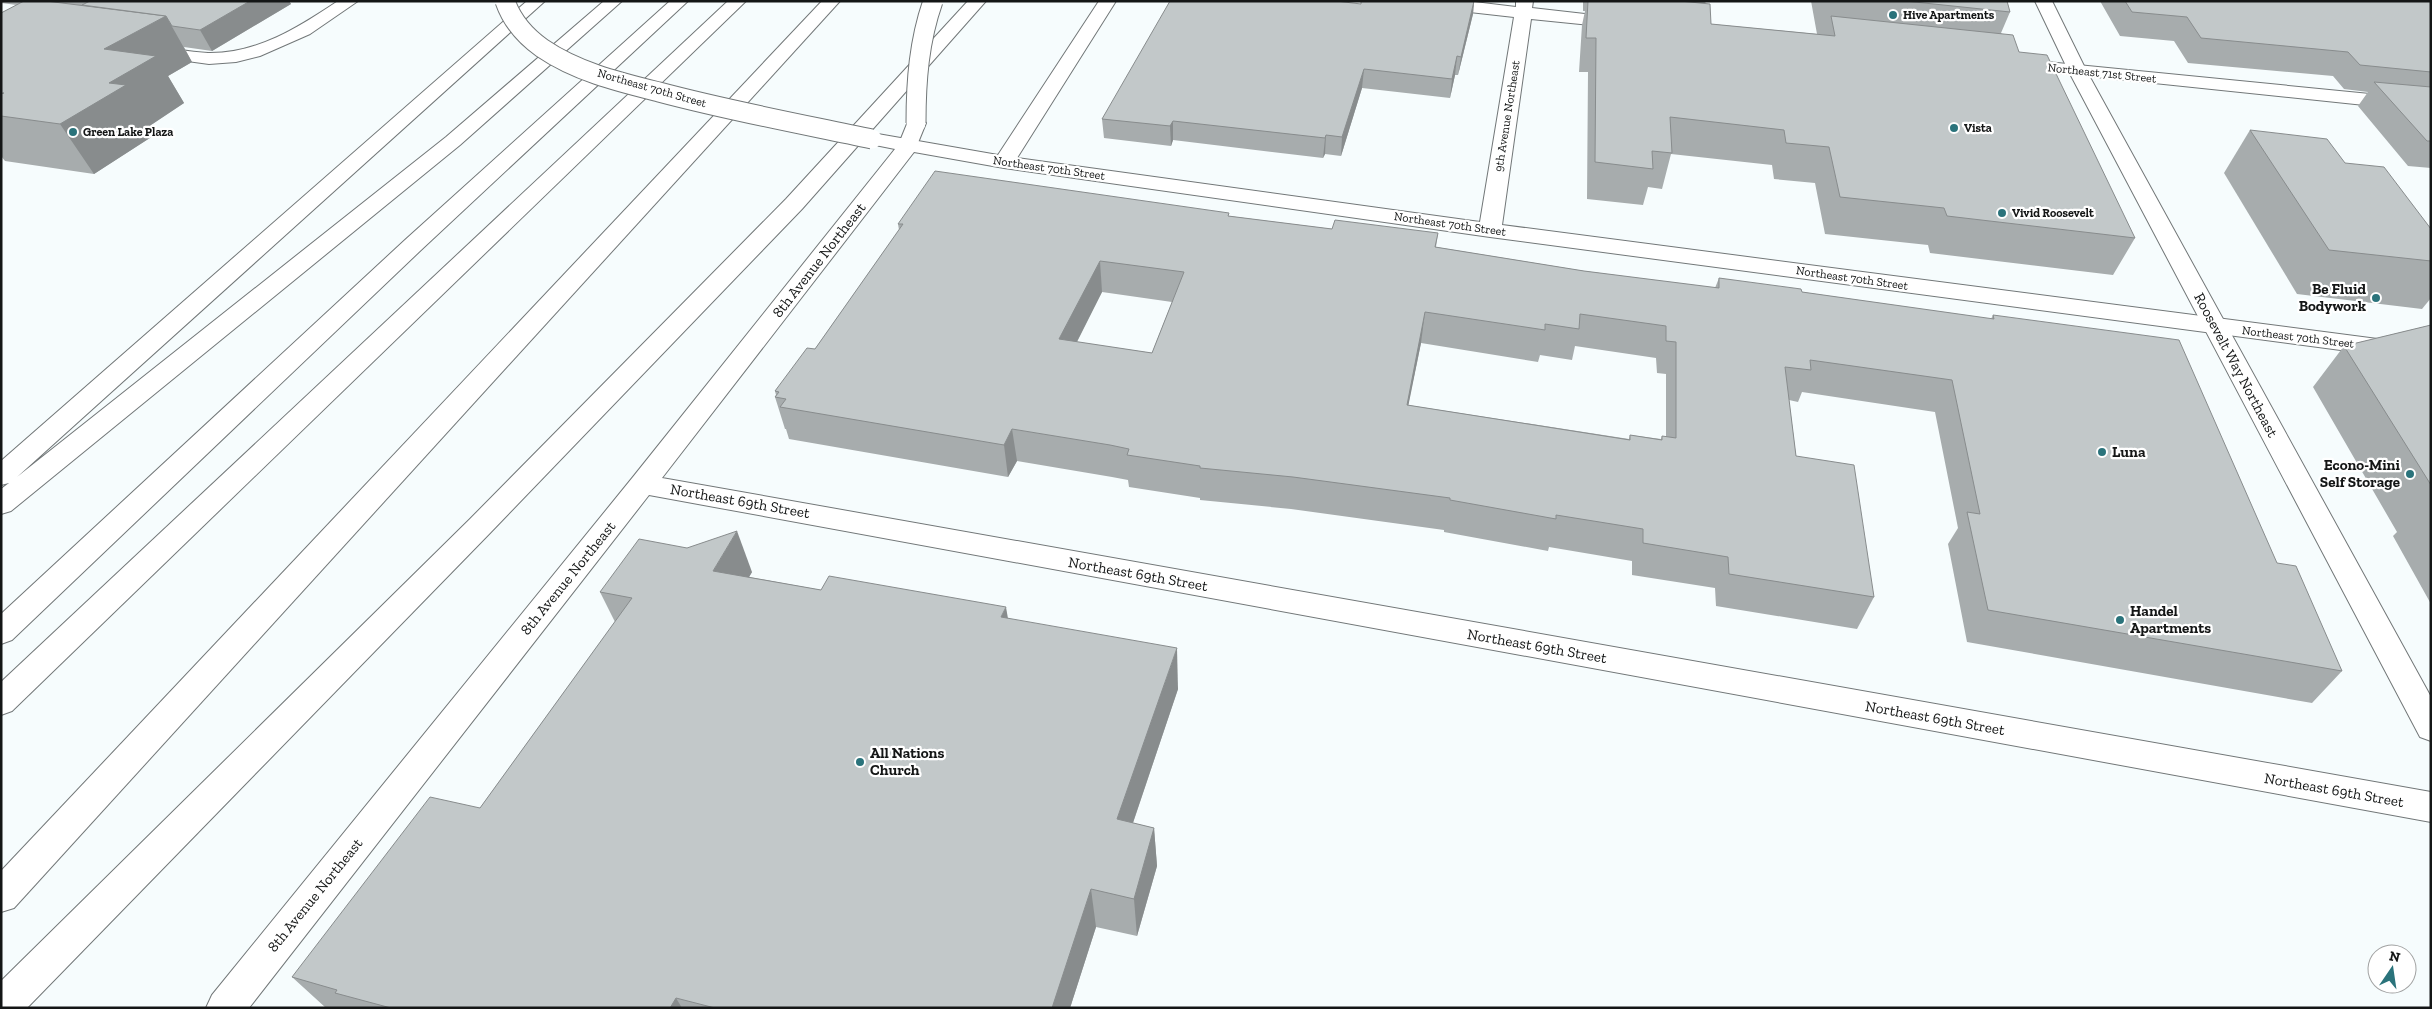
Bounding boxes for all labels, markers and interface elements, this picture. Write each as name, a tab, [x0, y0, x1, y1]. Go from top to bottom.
place label: Hive Apartments	[1903, 8, 1995, 22]
marker: Hive Apartments	[1887, 9, 1899, 21]
street label: 9th Avenue Northeast	[1491, 59, 1523, 173]
street label: Northeast 71st Street	[2047, 60, 2158, 86]
street label: Northeast 70th Street	[596, 66, 709, 110]
place label: Vista	[1964, 121, 1992, 135]
marker: Vista	[1948, 122, 1960, 134]
place label: Green Lake Plaza	[83, 125, 173, 139]
marker: Green Lake Plaza	[67, 126, 79, 138]
street label: Northeast 70th Street	[992, 153, 1106, 183]
street label: 8th Avenue Northeast	[769, 199, 870, 321]
place label: Vivid Roosevelt	[2012, 206, 2094, 220]
marker: Vivid Roosevelt	[1996, 207, 2008, 219]
street label: Northeast 70th Street	[1393, 209, 1507, 239]
street label: Northeast 70th Street	[1795, 263, 1909, 293]
place label: Be Fluid Bodywork	[2299, 280, 2367, 315]
street label: Roosevelt Way Northeast	[2190, 290, 2282, 441]
marker: Be Fluid Bodywork	[2370, 292, 2382, 304]
street label: Northeast 70th Street	[2241, 323, 2355, 351]
place label: Luna	[2112, 443, 2146, 461]
marker: Luna	[2096, 446, 2108, 458]
place label: Econo-Mini Self Storage	[2320, 456, 2401, 491]
marker: Econo-Mini Self Storage	[2404, 468, 2416, 480]
street label: Northeast 69th Street	[669, 480, 812, 522]
street label: 8th Avenue Northeast	[517, 517, 620, 638]
street label: Northeast 69th Street	[1067, 553, 1210, 595]
place label: Handel Apartments	[2130, 602, 2211, 637]
marker: Handel Apartments	[2114, 614, 2126, 626]
street label: Northeast 69th Street	[1466, 625, 1609, 667]
street label: Northeast 69th Street	[1864, 697, 2007, 739]
place label: All Nations Church	[870, 744, 944, 779]
marker: All Nations Church	[854, 756, 866, 768]
street label: Northeast 69th Street	[2263, 769, 2406, 811]
street label: 8th Avenue Northeast	[264, 834, 367, 955]
north arrow	[2367, 944, 2417, 994]
text: N	[2388, 947, 2402, 966]

